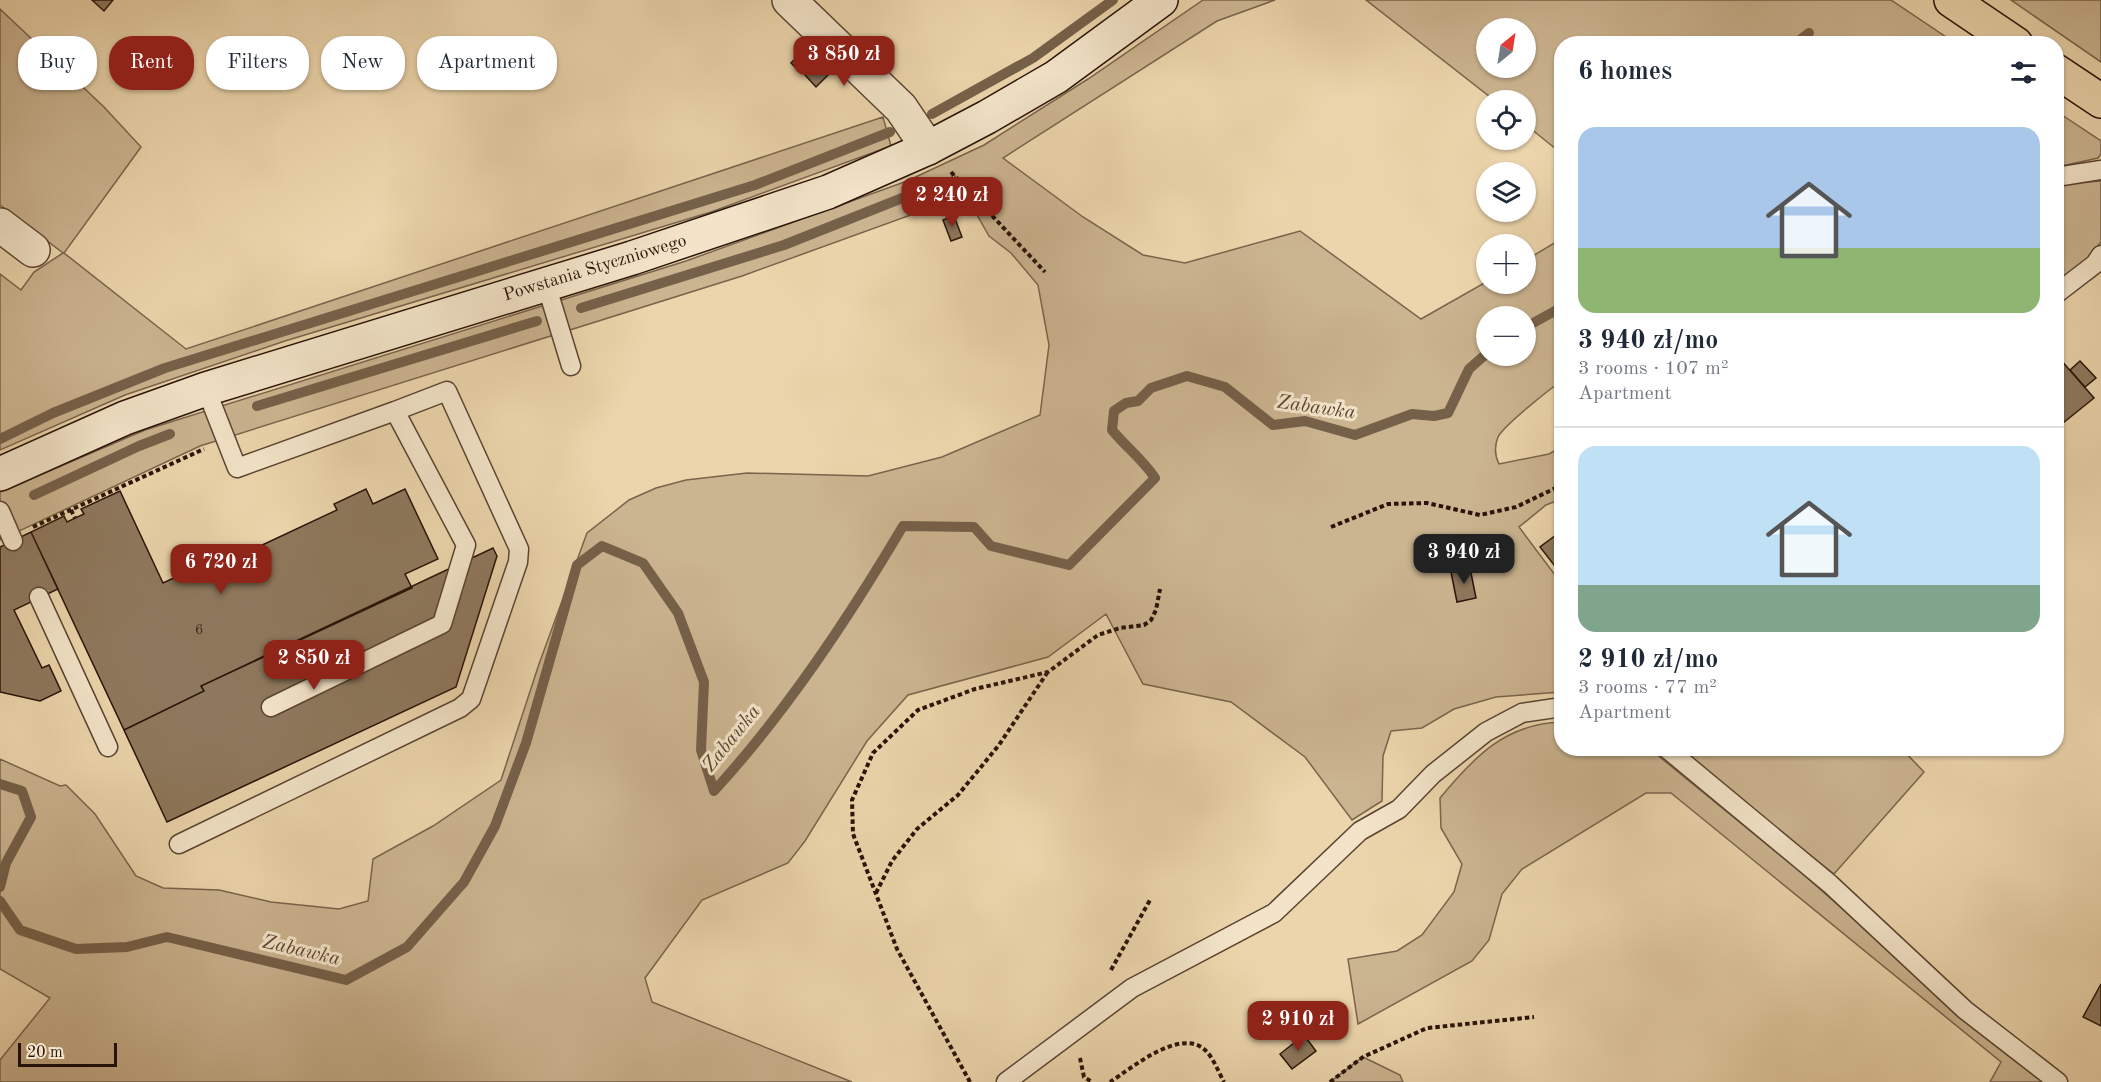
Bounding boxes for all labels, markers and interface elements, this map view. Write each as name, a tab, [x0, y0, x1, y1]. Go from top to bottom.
north arrow	[1476, 18, 1536, 78]
map controls	[1476, 18, 1536, 366]
chip: Buy	[18, 36, 97, 90]
chip: Rent	[109, 36, 194, 90]
chip: Filters	[206, 36, 309, 90]
chip: New	[321, 36, 405, 90]
chip: Apartment	[417, 36, 557, 90]
pin: 3 850 zł	[782, 36, 906, 87]
text: 3 850 zł	[808, 45, 880, 65]
icon: filters	[2007, 56, 2040, 89]
text: 6 homes	[1578, 59, 1672, 85]
button: locate	[1476, 90, 1536, 150]
button: layers	[1476, 162, 1536, 222]
icon: home	[1755, 166, 1863, 274]
pin: 2 240 zł	[890, 177, 1014, 228]
text: 2 240 zł	[916, 186, 988, 206]
street label: Powstania Styczniowego	[501, 232, 689, 304]
button: +	[1476, 234, 1536, 294]
button: −	[1476, 306, 1536, 366]
text: 3 940 zł/mo	[1578, 328, 1718, 354]
text: 3 rooms · 107 m²	[1578, 359, 1728, 379]
text: Apartment	[1578, 384, 1672, 404]
water label: Zabawka	[1275, 393, 1357, 423]
icon: home	[1755, 485, 1863, 593]
pin: 3 940 zł	[1402, 534, 1526, 585]
text: 3 940 zł	[1428, 543, 1500, 563]
pin: 6 720 zł	[159, 544, 283, 595]
text: 6 720 zł	[185, 553, 257, 573]
house number: 6	[195, 623, 203, 638]
pin: 2 850 zł	[252, 640, 376, 691]
text: 2 910 zł/mo	[1578, 647, 1718, 673]
text: 2 850 zł	[278, 649, 350, 669]
text: 3 rooms · 77 m²	[1578, 678, 1717, 698]
water label: Zabawka	[699, 702, 765, 776]
text: Apartment	[1578, 703, 1672, 723]
water label: Zabawka	[260, 932, 342, 970]
pin: 2 910 zł	[1236, 1001, 1360, 1052]
text: 2 910 zł	[1262, 1010, 1334, 1030]
scale bar	[18, 1040, 117, 1068]
text: 20 m	[27, 1045, 63, 1061]

